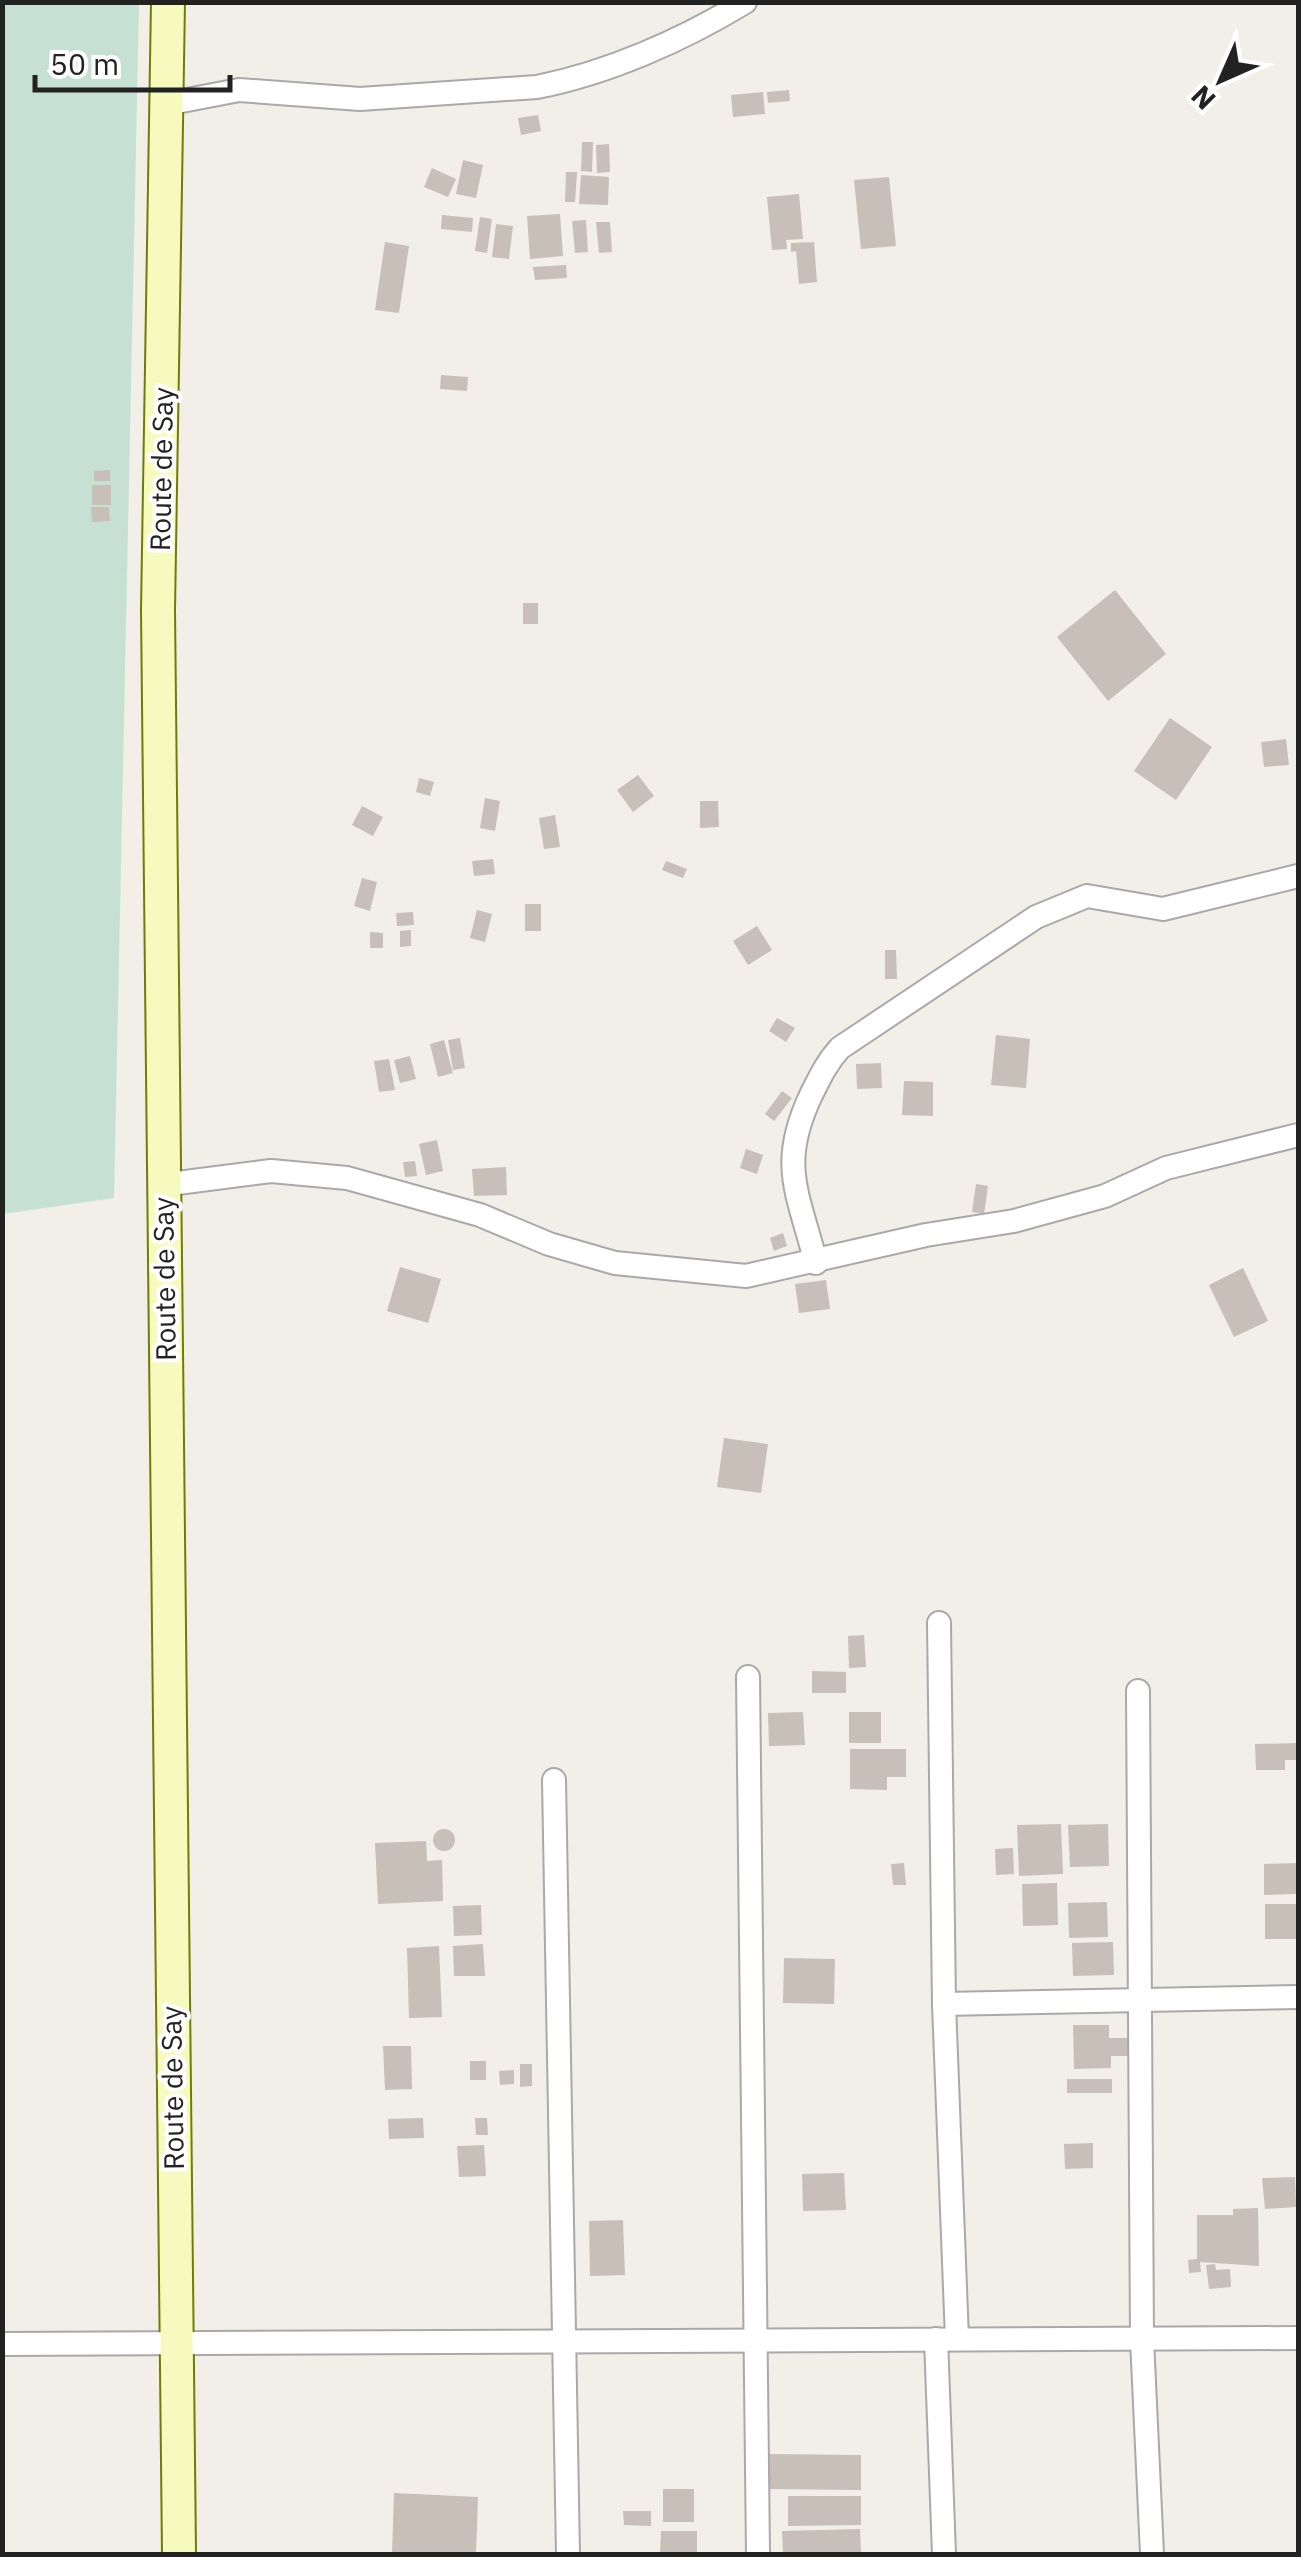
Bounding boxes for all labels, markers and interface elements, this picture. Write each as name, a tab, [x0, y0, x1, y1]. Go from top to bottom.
scale bar	[35, 30, 230, 92]
north arrow	[1171, 30, 1271, 130]
text: 50 m	[50, 44, 119, 83]
text: N	[1183, 78, 1223, 118]
street label: Route de Say	[141, 387, 181, 551]
street label: Route de Say	[144, 1197, 184, 1361]
street label: Route de Say	[152, 2006, 192, 2170]

